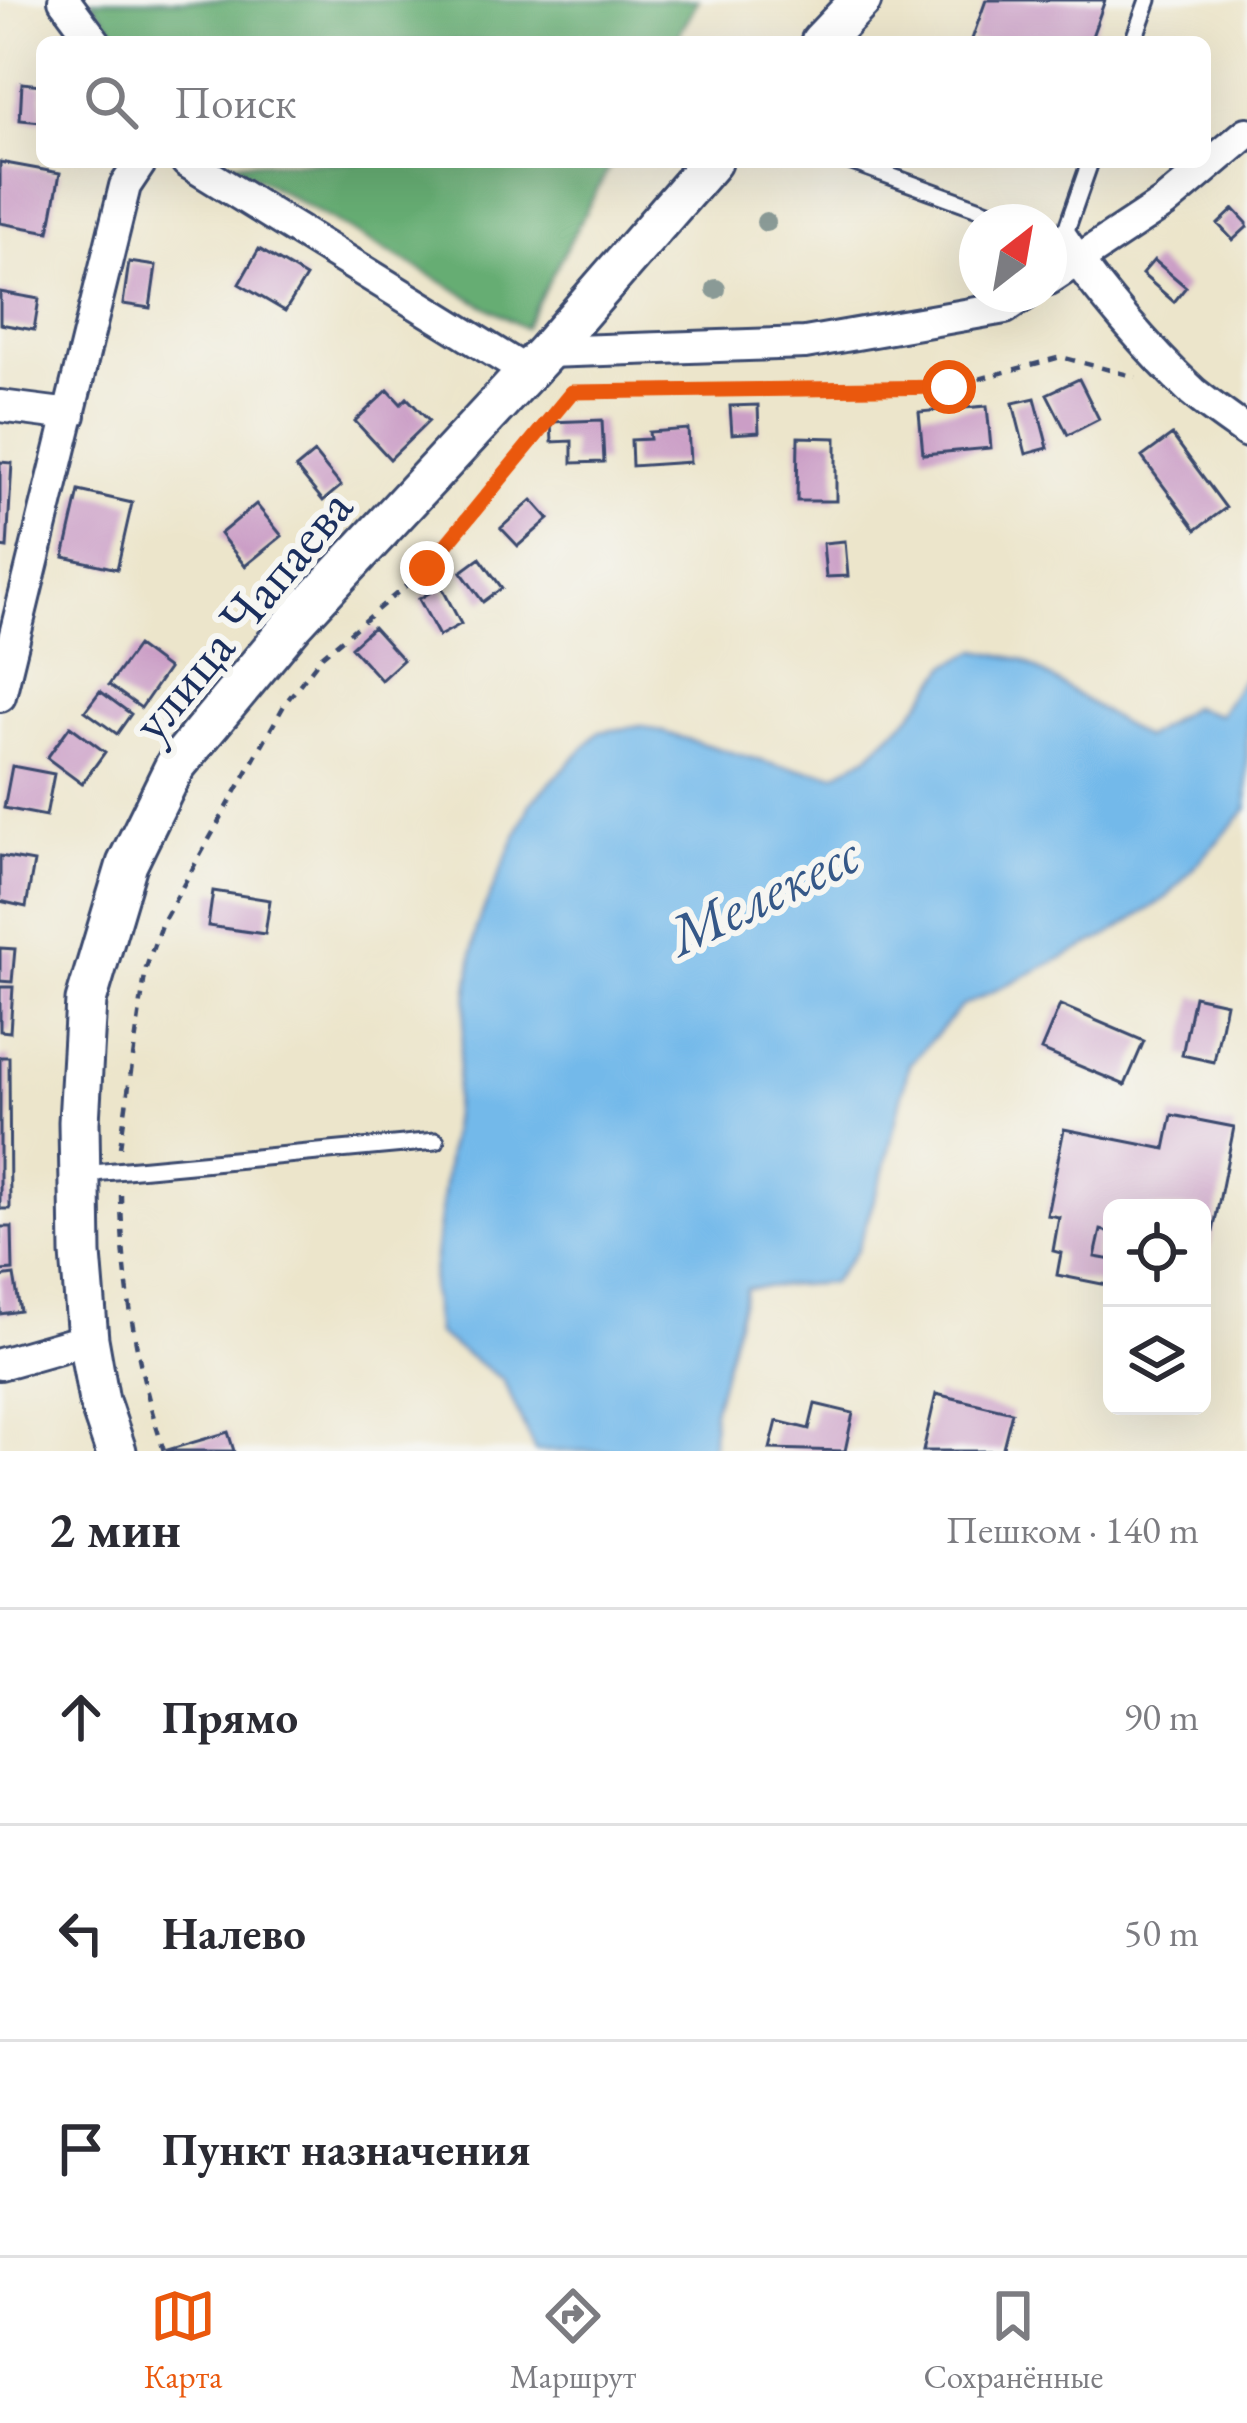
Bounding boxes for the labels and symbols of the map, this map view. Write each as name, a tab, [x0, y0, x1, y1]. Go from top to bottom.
north arrow	[959, 204, 1067, 312]
route start	[922, 360, 976, 414]
street label: улица Чапаева	[115, 473, 367, 755]
route end	[400, 541, 454, 595]
water label: Мелекесс	[653, 816, 872, 973]

